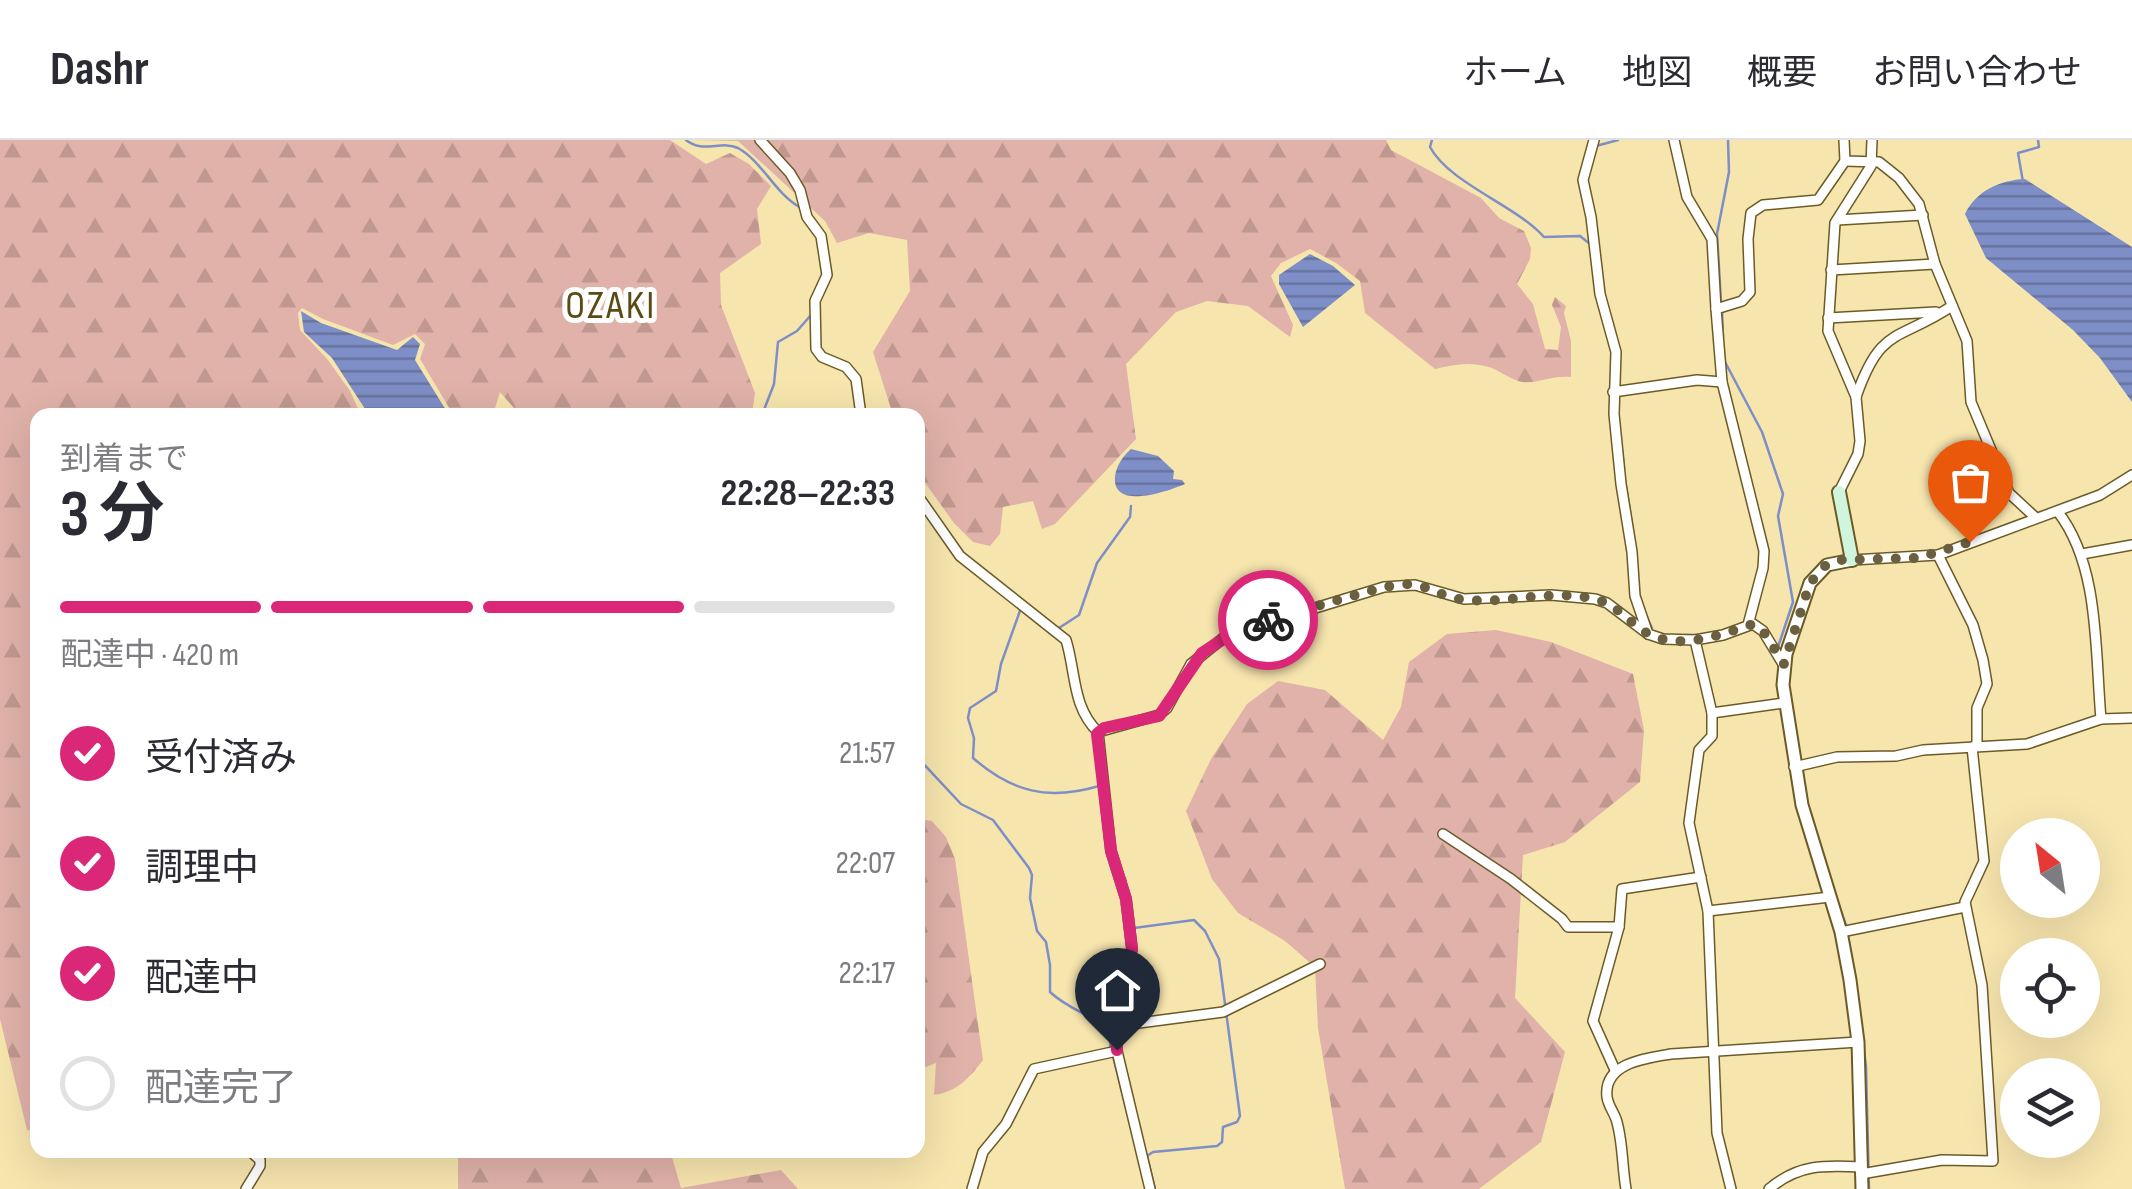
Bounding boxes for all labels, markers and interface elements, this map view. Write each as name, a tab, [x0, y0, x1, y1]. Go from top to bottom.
text: Dashr	[50, 41, 149, 98]
text: ホーム	[1463, 52, 1567, 95]
text: 地図	[1622, 52, 1692, 95]
text: 概要	[1747, 52, 1817, 95]
text: お問い合わせ	[1872, 52, 2082, 95]
district label: OZAKI	[565, 282, 657, 330]
text: 到着まで	[60, 440, 188, 479]
pin	[1928, 440, 2013, 543]
icon: bag	[1943, 455, 1998, 510]
text: 22:28–22:33	[721, 471, 895, 516]
text: 3 分	[60, 477, 164, 555]
courier	[1218, 570, 1318, 670]
icon: bike	[1241, 593, 1296, 648]
text: 配達中 · 420 m	[60, 636, 239, 675]
icon: check	[60, 726, 115, 781]
text: 21:57	[839, 734, 895, 773]
text: 受付済み	[145, 736, 297, 781]
north arrow	[2000, 818, 2100, 918]
map controls	[2000, 818, 2100, 1158]
icon: check	[60, 836, 115, 891]
text: 22:07	[836, 844, 895, 883]
text: 調理中	[145, 846, 259, 891]
button: locate	[2000, 938, 2100, 1038]
icon: check	[60, 946, 115, 1001]
pin	[1075, 948, 1160, 1051]
text: 22:17	[839, 954, 895, 993]
text: 配達中	[145, 956, 259, 1001]
icon: home	[1090, 963, 1145, 1018]
button: layers	[2000, 1058, 2100, 1158]
text: 配達完了	[145, 1066, 297, 1111]

